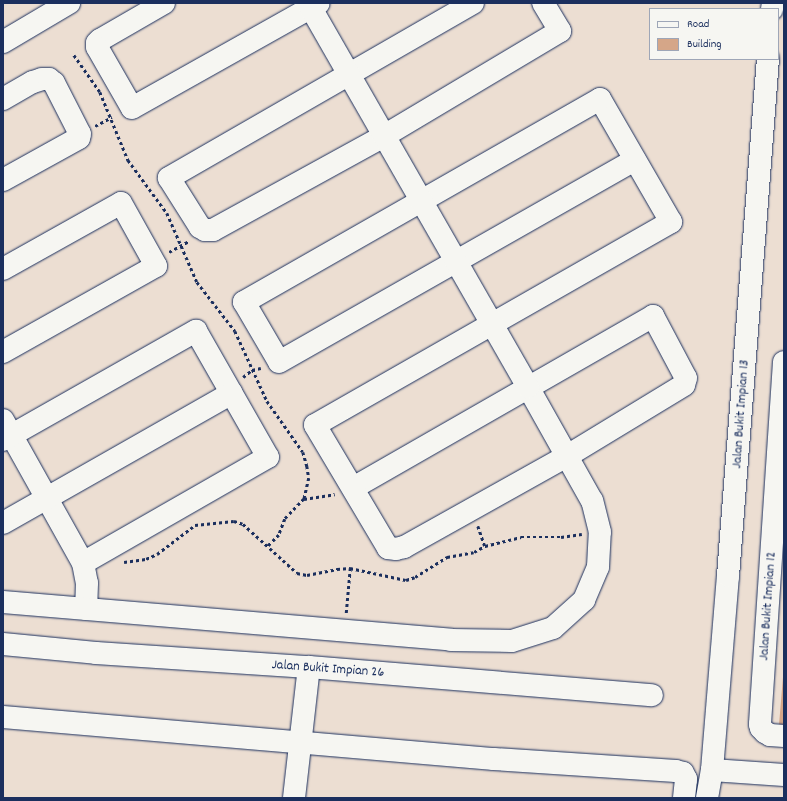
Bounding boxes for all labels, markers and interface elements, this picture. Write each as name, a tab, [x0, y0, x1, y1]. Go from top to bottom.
legend	[649, 8, 779, 60]
text: Road	[687, 16, 709, 33]
text: Building	[687, 36, 722, 53]
street label: Jalan Bukit Impian 13	[729, 359, 753, 469]
street label: Jalan Bukit Impian 12	[756, 551, 780, 661]
street label: Jalan Bukit Impian 26	[271, 657, 385, 681]

